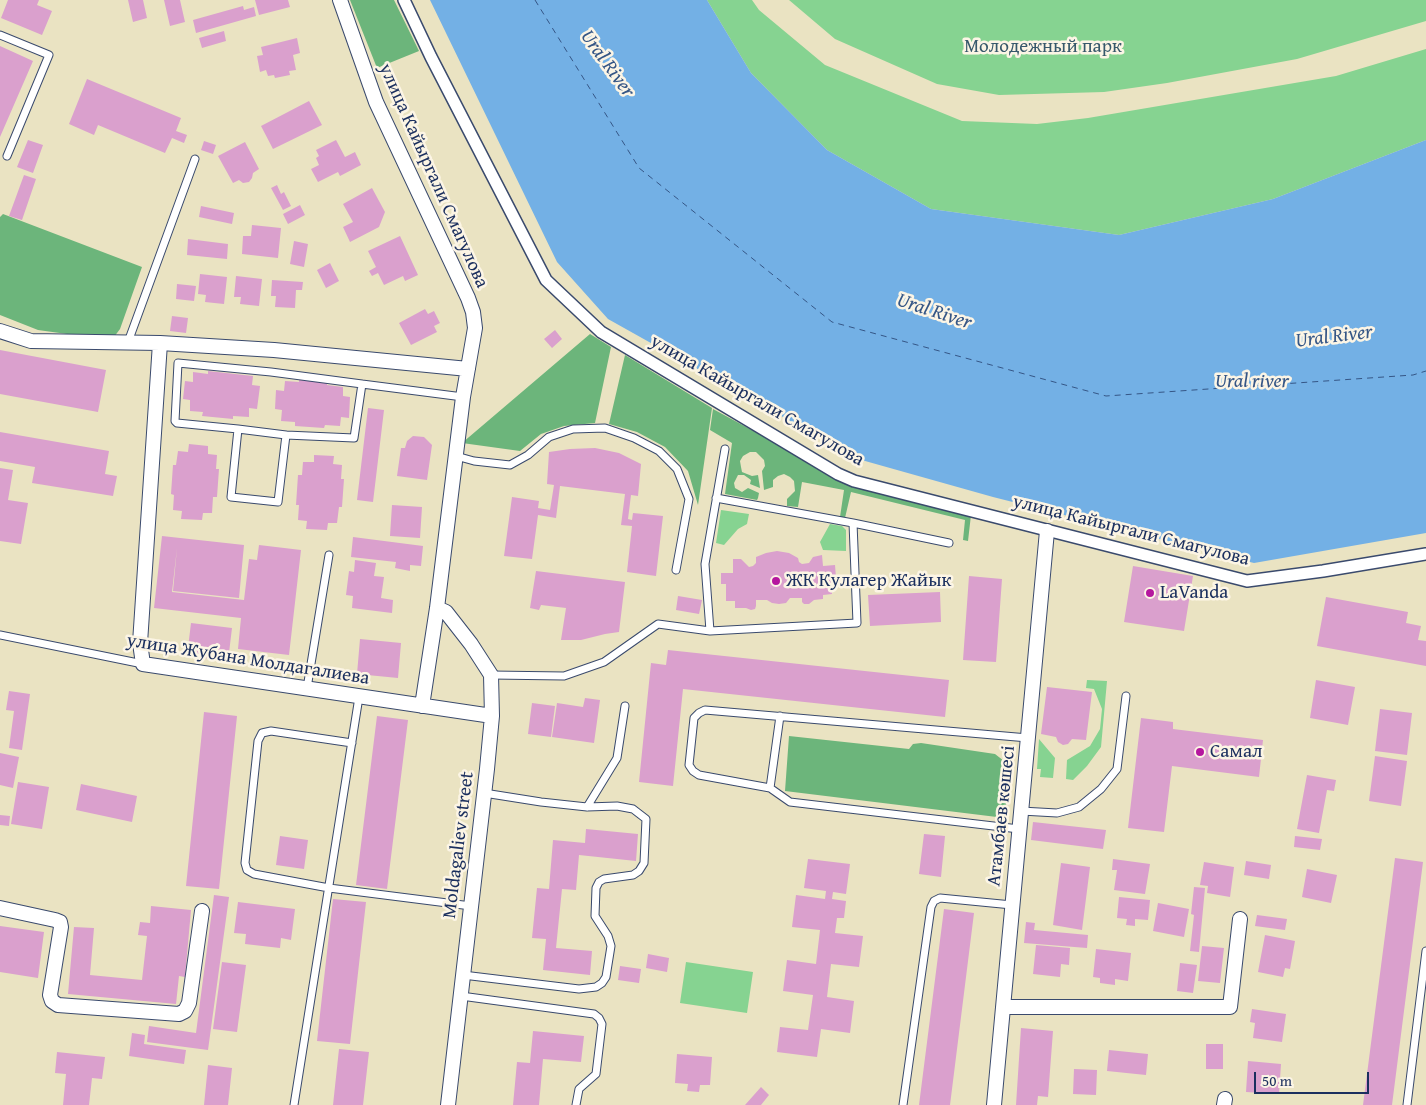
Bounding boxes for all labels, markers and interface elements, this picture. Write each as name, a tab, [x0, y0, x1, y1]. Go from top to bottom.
water label: Ural River	[575, 26, 639, 102]
park label: Молодежный парк	[964, 36, 1122, 58]
street label: улица Кайыргали Смагулова	[373, 60, 493, 292]
water label: Ural River	[893, 289, 975, 335]
water label: Ural River	[1294, 320, 1374, 354]
street label: улица Кайыргали Смагулова	[646, 330, 868, 472]
water label: Ural river	[1215, 370, 1289, 394]
street label: улица Кайыргали Смагулова	[1010, 491, 1252, 571]
place label: ЖК Кулагер Жайык	[786, 570, 951, 592]
marker: ЖК Кулагер Жайык	[770, 575, 782, 587]
place label: LaVanda	[1160, 582, 1228, 604]
marker: LaVanda	[1144, 587, 1156, 599]
street label: улица Жубана Молдагалиева	[125, 630, 371, 690]
place label: Самал	[1210, 741, 1262, 763]
street label: Атамбаев көшесі	[983, 745, 1021, 887]
marker: Самал	[1194, 746, 1206, 758]
street label: Moldagaliev street	[439, 770, 479, 920]
scale bar	[1256, 1062, 1371, 1094]
text: 50 m	[1262, 1070, 1292, 1091]

